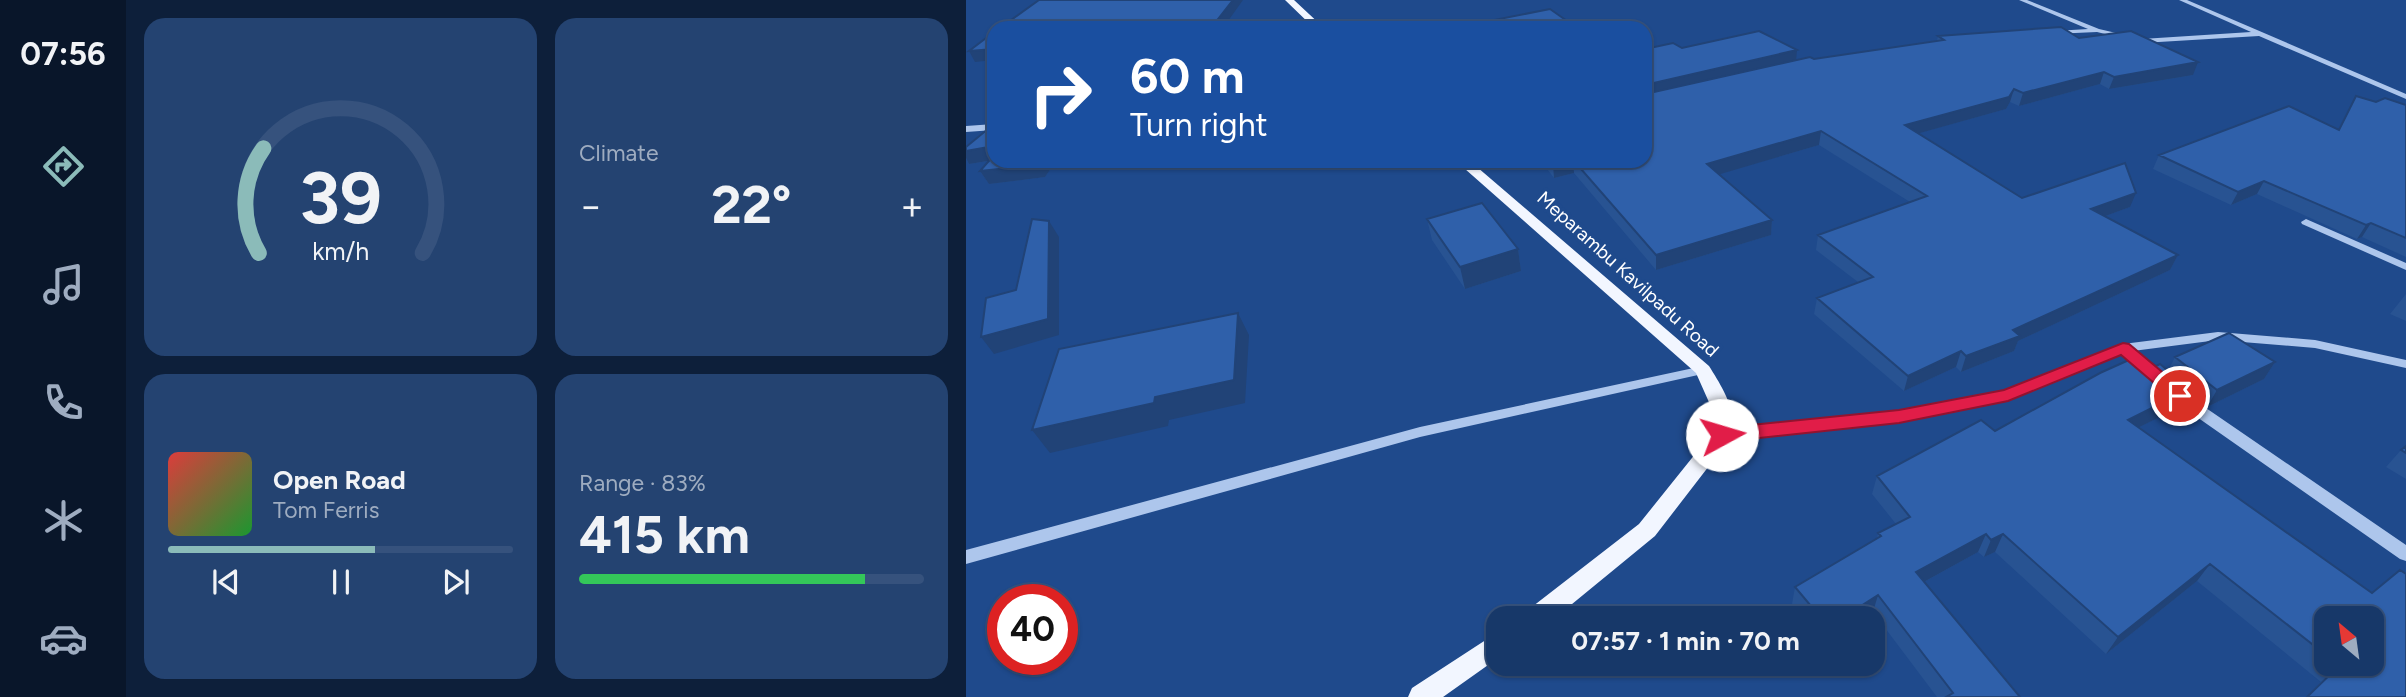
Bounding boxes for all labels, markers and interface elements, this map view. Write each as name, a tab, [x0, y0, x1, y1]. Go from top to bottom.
text: 07:56	[20, 35, 106, 73]
text: 60 m	[1130, 46, 1245, 105]
icon: right	[1015, 49, 1106, 140]
text: Turn right	[1130, 106, 1268, 144]
text: Climate	[579, 139, 658, 167]
icon: directions	[39, 142, 88, 191]
text: 39	[299, 154, 382, 241]
text: 22°	[712, 174, 791, 236]
text: −	[579, 183, 603, 229]
text: +	[900, 183, 924, 229]
street label: Meparambu Kavilpadu Road	[1532, 186, 1724, 362]
text: km/h	[312, 236, 369, 266]
icon: music	[39, 260, 88, 309]
pin	[2150, 366, 2210, 426]
icon: arrive	[2161, 377, 2199, 415]
icon: phone	[39, 378, 88, 427]
position arrow	[1685, 398, 1759, 472]
text: Open Road	[273, 464, 406, 496]
text: Range · 83%	[579, 469, 706, 497]
icon: climate	[39, 496, 88, 545]
text: Tom Ferris	[273, 496, 379, 524]
text: 415 km	[579, 504, 750, 566]
icon: previous	[207, 563, 245, 601]
icon: pause	[322, 563, 360, 601]
icon: next	[437, 563, 475, 601]
speed limit sign: 40	[987, 584, 1078, 675]
north arrow	[2314, 606, 2384, 676]
map controls	[2314, 606, 2384, 676]
icon: car	[39, 614, 88, 663]
text: 07:57 · 1 min · 70 m	[1571, 625, 1800, 657]

